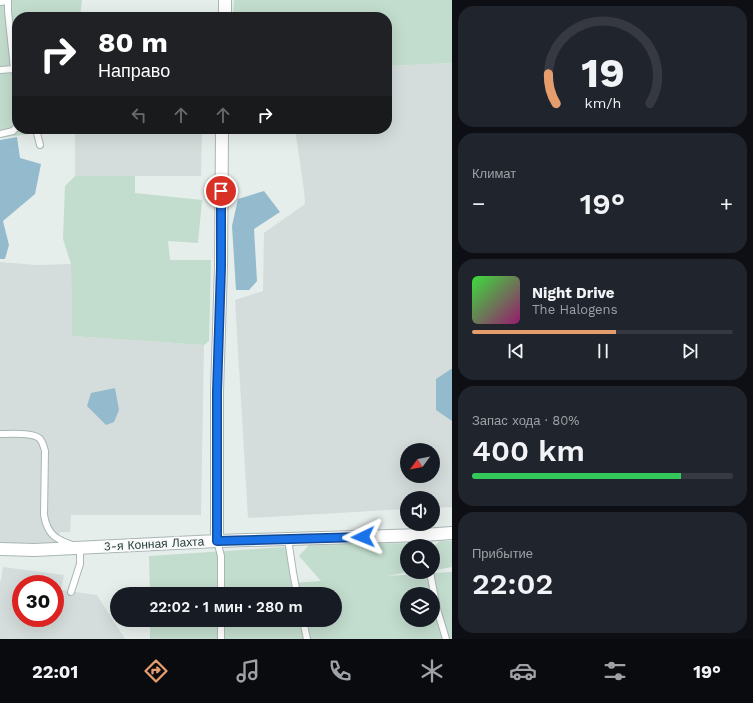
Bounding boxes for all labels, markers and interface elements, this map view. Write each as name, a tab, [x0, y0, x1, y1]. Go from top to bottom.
text: 80 m	[98, 26, 168, 59]
icon: right	[32, 28, 84, 80]
text: 19	[581, 48, 624, 97]
text: Направо	[98, 60, 170, 81]
text: km/h	[584, 95, 621, 111]
icon: left	[128, 104, 150, 126]
icon: ahead	[170, 104, 192, 126]
icon: ahead	[212, 104, 234, 126]
icon: right	[254, 104, 276, 126]
text: Климат	[472, 166, 516, 181]
pin	[204, 174, 238, 208]
icon: arrive	[210, 180, 232, 202]
text: 19°	[580, 186, 625, 221]
text: −	[472, 191, 485, 216]
text: +	[720, 191, 733, 216]
text: Night Drive	[532, 284, 615, 302]
text: The Halogens	[532, 302, 618, 317]
icon: previous	[505, 340, 527, 362]
icon: pause	[592, 340, 614, 362]
icon: next	[679, 340, 701, 362]
text: Запас хода · 80%	[472, 413, 579, 428]
text: 400 km	[472, 433, 585, 468]
north arrow	[400, 443, 440, 483]
map controls	[400, 443, 440, 627]
button: sound	[400, 491, 440, 531]
position arrow	[342, 516, 384, 558]
street label: 3-я Конная Лахта	[104, 534, 205, 554]
button: search	[400, 539, 440, 579]
text: Прибытие	[472, 546, 533, 561]
text: 22:02	[472, 566, 553, 601]
speed limit sign: 30	[12, 575, 64, 627]
button: layers	[400, 587, 440, 627]
text: 22:02 · 1 мин · 280 m	[149, 598, 303, 616]
icon: directions	[142, 657, 170, 685]
icon: music	[234, 657, 262, 685]
icon: phone	[326, 657, 354, 685]
icon: climate	[418, 657, 446, 685]
icon: car	[509, 657, 537, 685]
icon: filters	[601, 657, 629, 685]
text: 22:01	[32, 661, 78, 682]
text: 19°	[693, 661, 721, 682]

